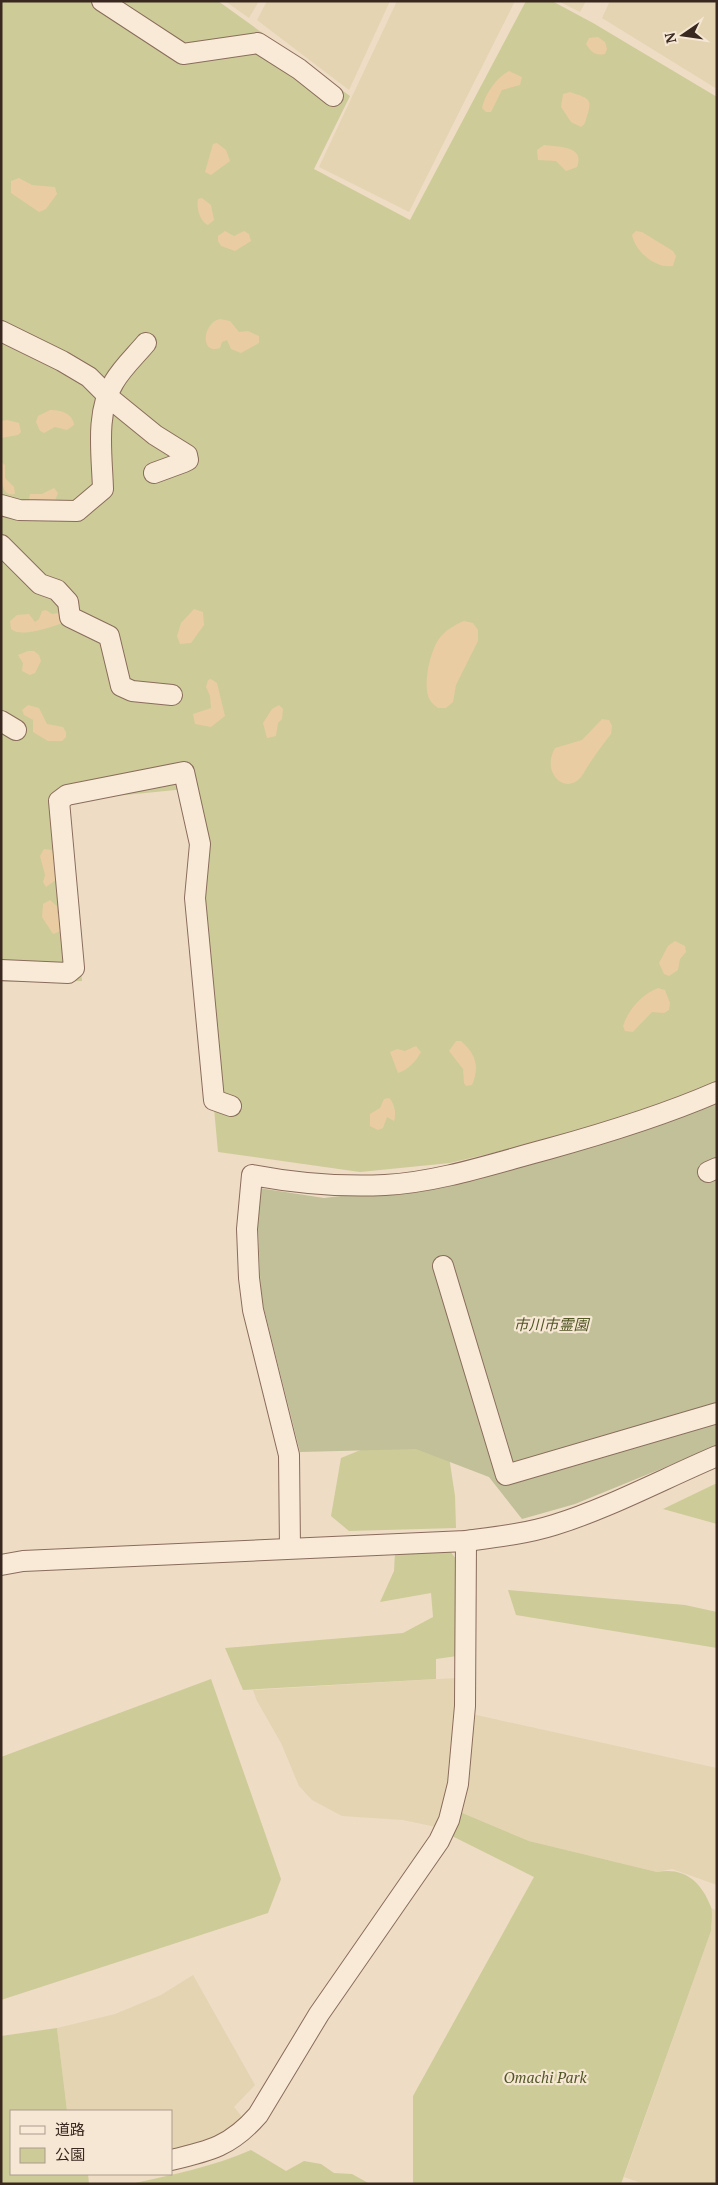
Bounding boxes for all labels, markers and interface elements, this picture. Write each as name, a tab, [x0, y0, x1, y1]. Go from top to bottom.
north arrow	[658, 10, 708, 60]
text: N	[659, 30, 680, 45]
park label: 市川市霊園	[513, 1314, 590, 1334]
park label: Omachi Park	[503, 2067, 587, 2087]
legend	[10, 2110, 172, 2175]
text: 道路	[55, 2119, 85, 2139]
text: 公園	[55, 2144, 85, 2164]

